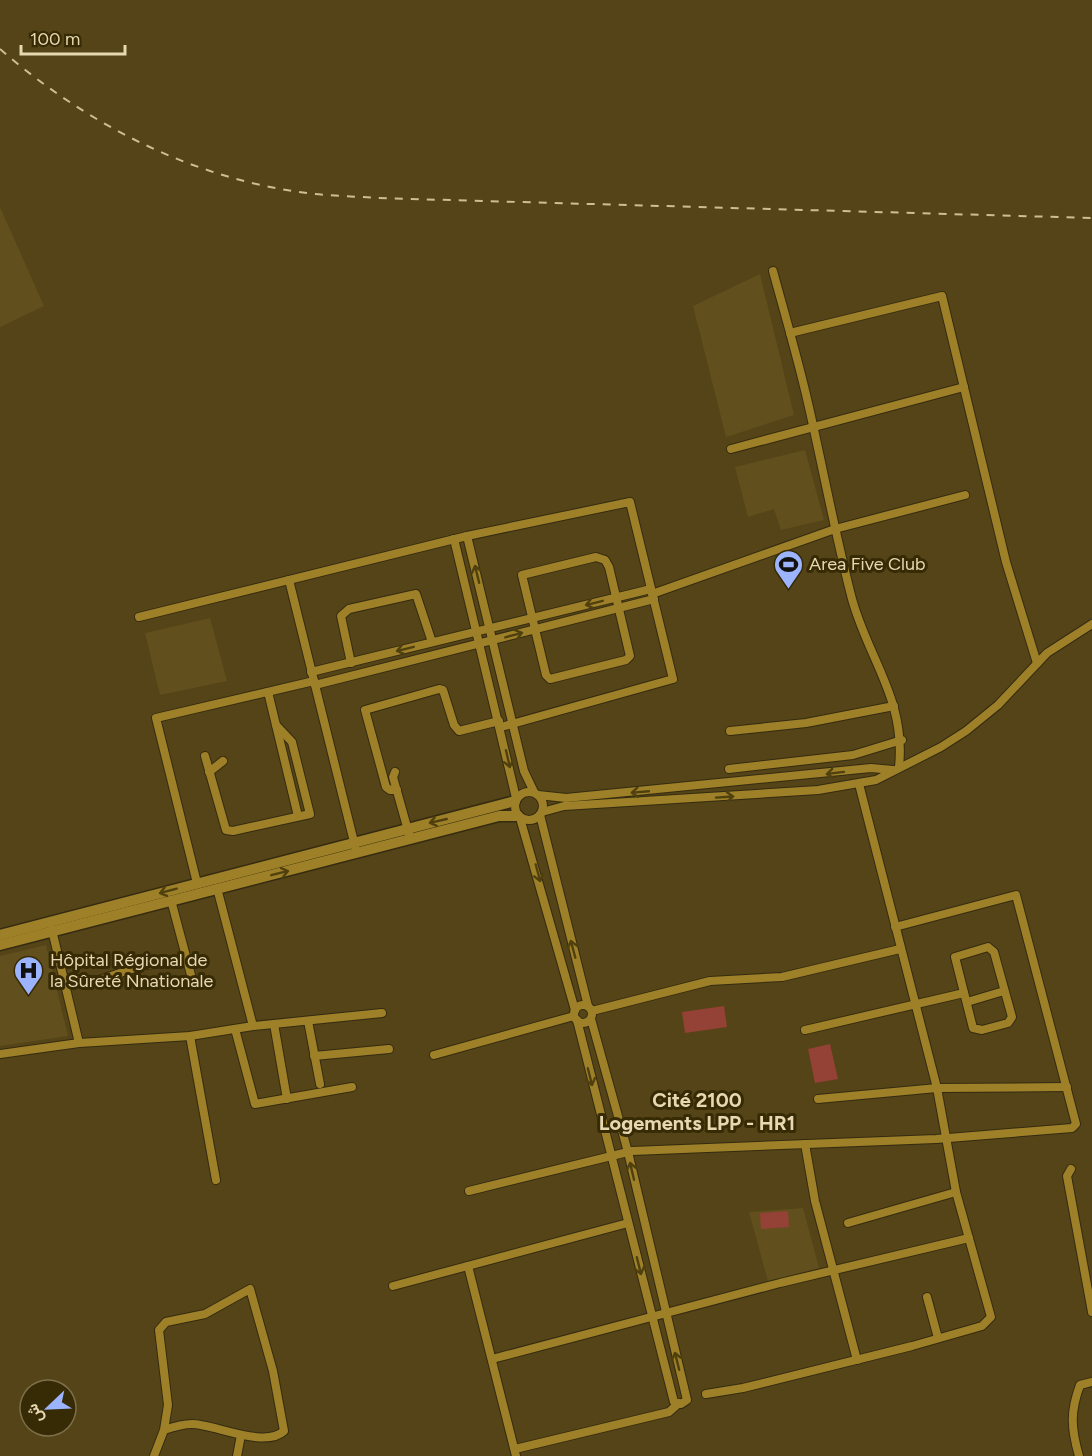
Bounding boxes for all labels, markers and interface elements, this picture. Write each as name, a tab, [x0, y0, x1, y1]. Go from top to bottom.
scale bar	[21, 18, 124, 56]
text: 100 m	[30, 28, 80, 50]
sports icon: Area Five Club	[772, 548, 804, 590]
place label: Area Five Club	[809, 553, 926, 575]
one-way arrow	[470, 564, 482, 583]
one-way arrow	[585, 598, 604, 610]
one-way arrow	[504, 629, 523, 641]
one-way arrow	[396, 644, 415, 656]
one-way arrow	[503, 750, 515, 769]
one-way arrow	[825, 768, 845, 779]
one-way arrow	[631, 787, 651, 798]
one-way arrow	[715, 791, 735, 802]
one-way arrow	[429, 816, 448, 828]
one-way arrow	[533, 864, 544, 883]
one-way arrow	[271, 866, 290, 878]
one-way arrow	[159, 885, 178, 897]
one-way arrow	[567, 940, 579, 959]
place label: Hôpital Régional de la Sûreté Nnationale	[50, 949, 213, 992]
hospital icon: Hôpital Régional de la Sûreté Nnationale	[13, 954, 45, 996]
one-way arrow	[585, 1067, 597, 1086]
district label: Cité 2100 Logements LPP - HR1	[599, 1088, 795, 1135]
one-way arrow	[626, 1162, 637, 1181]
one-way arrow	[633, 1256, 645, 1275]
one-way arrow	[671, 1352, 683, 1371]
north arrow	[18, 1378, 78, 1438]
text: ش	[22, 1401, 47, 1426]

